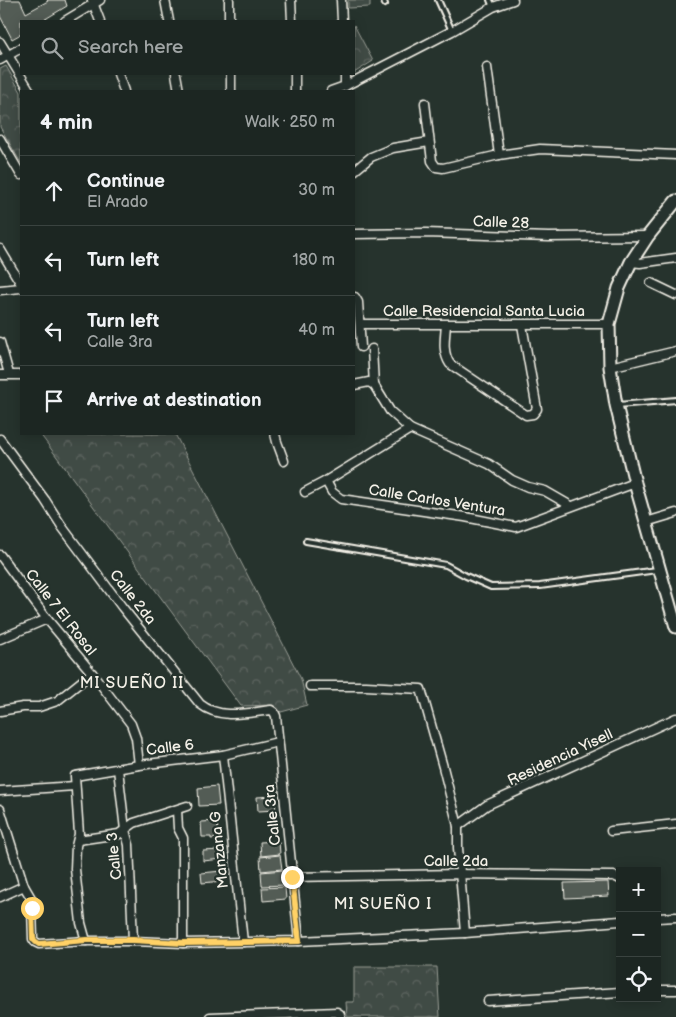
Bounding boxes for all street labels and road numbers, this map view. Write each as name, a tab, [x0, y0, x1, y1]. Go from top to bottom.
street label: Calle 28	[473, 212, 530, 233]
street label: Calle Residencial Santa Lucia	[383, 302, 585, 321]
street label: Calle Carlos Ventura	[367, 480, 507, 521]
street label: Calle 7 El Rosal	[21, 565, 100, 659]
street label: Calle 2da	[105, 566, 160, 629]
street label: Residencia Yisell	[504, 725, 616, 790]
street label: Calle 6	[145, 735, 195, 760]
street label: Calle 3ra	[260, 783, 285, 847]
street label: Manzana G	[206, 810, 233, 890]
street label: Calle 3	[103, 831, 126, 881]
street label: Calle 2da	[424, 852, 488, 871]

